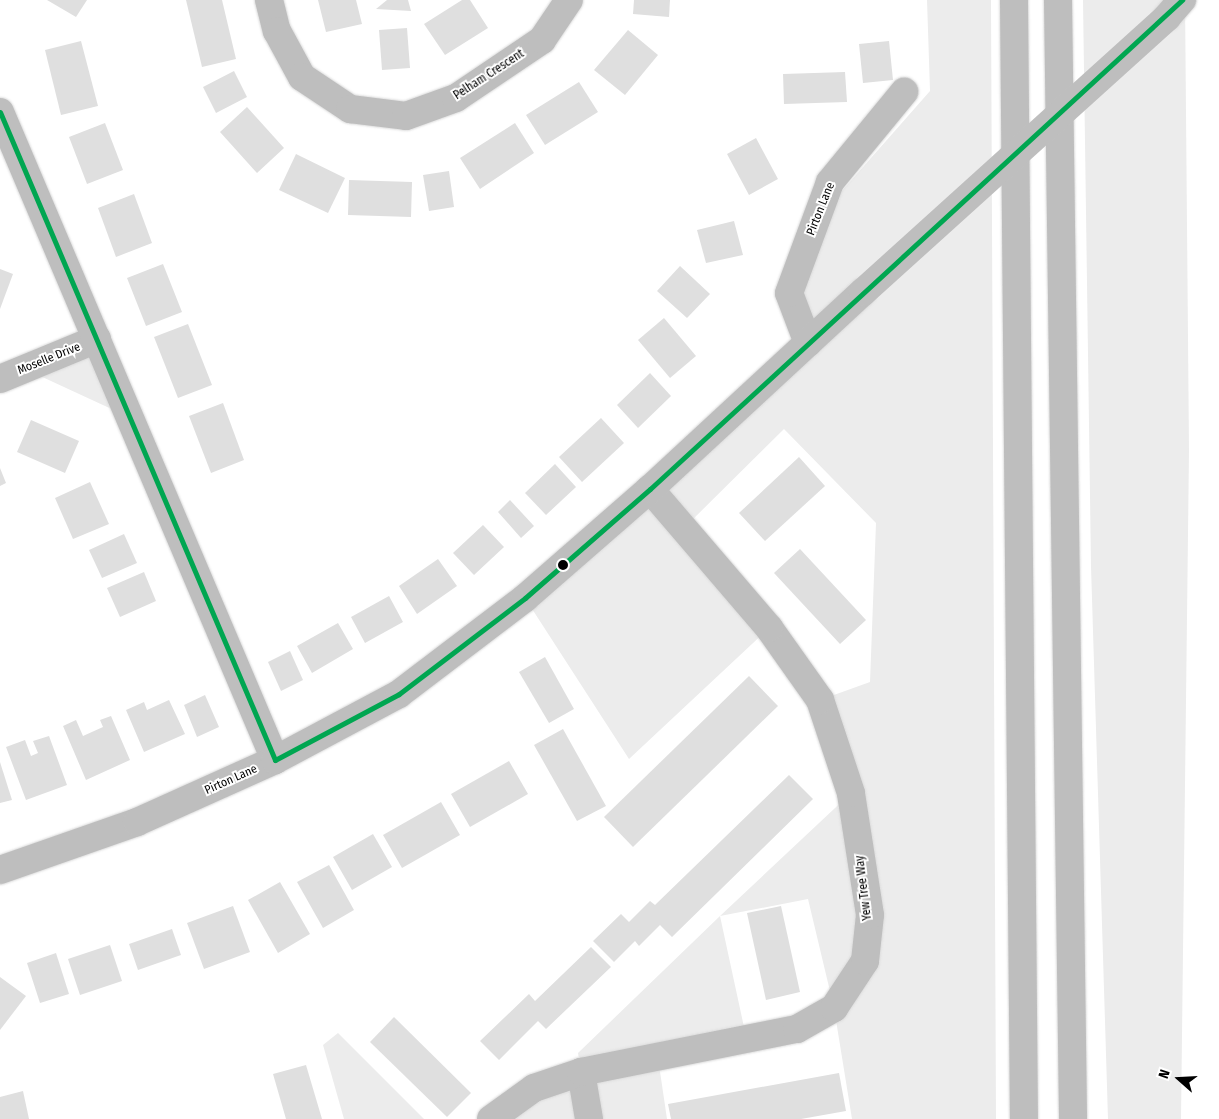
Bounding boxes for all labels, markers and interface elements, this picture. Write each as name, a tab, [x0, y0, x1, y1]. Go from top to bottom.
street label: Pelham Crescent	[451, 47, 527, 103]
street label: Pirton Lane	[804, 180, 838, 238]
street label: Moselle Drive	[16, 340, 82, 378]
unlabelled marker	[558, 560, 568, 570]
street label: Pirton Lane	[202, 762, 260, 798]
street label: Yew Tree Way	[853, 855, 875, 921]
north arrow	[1154, 1054, 1204, 1104]
text: N	[1155, 1067, 1174, 1081]

